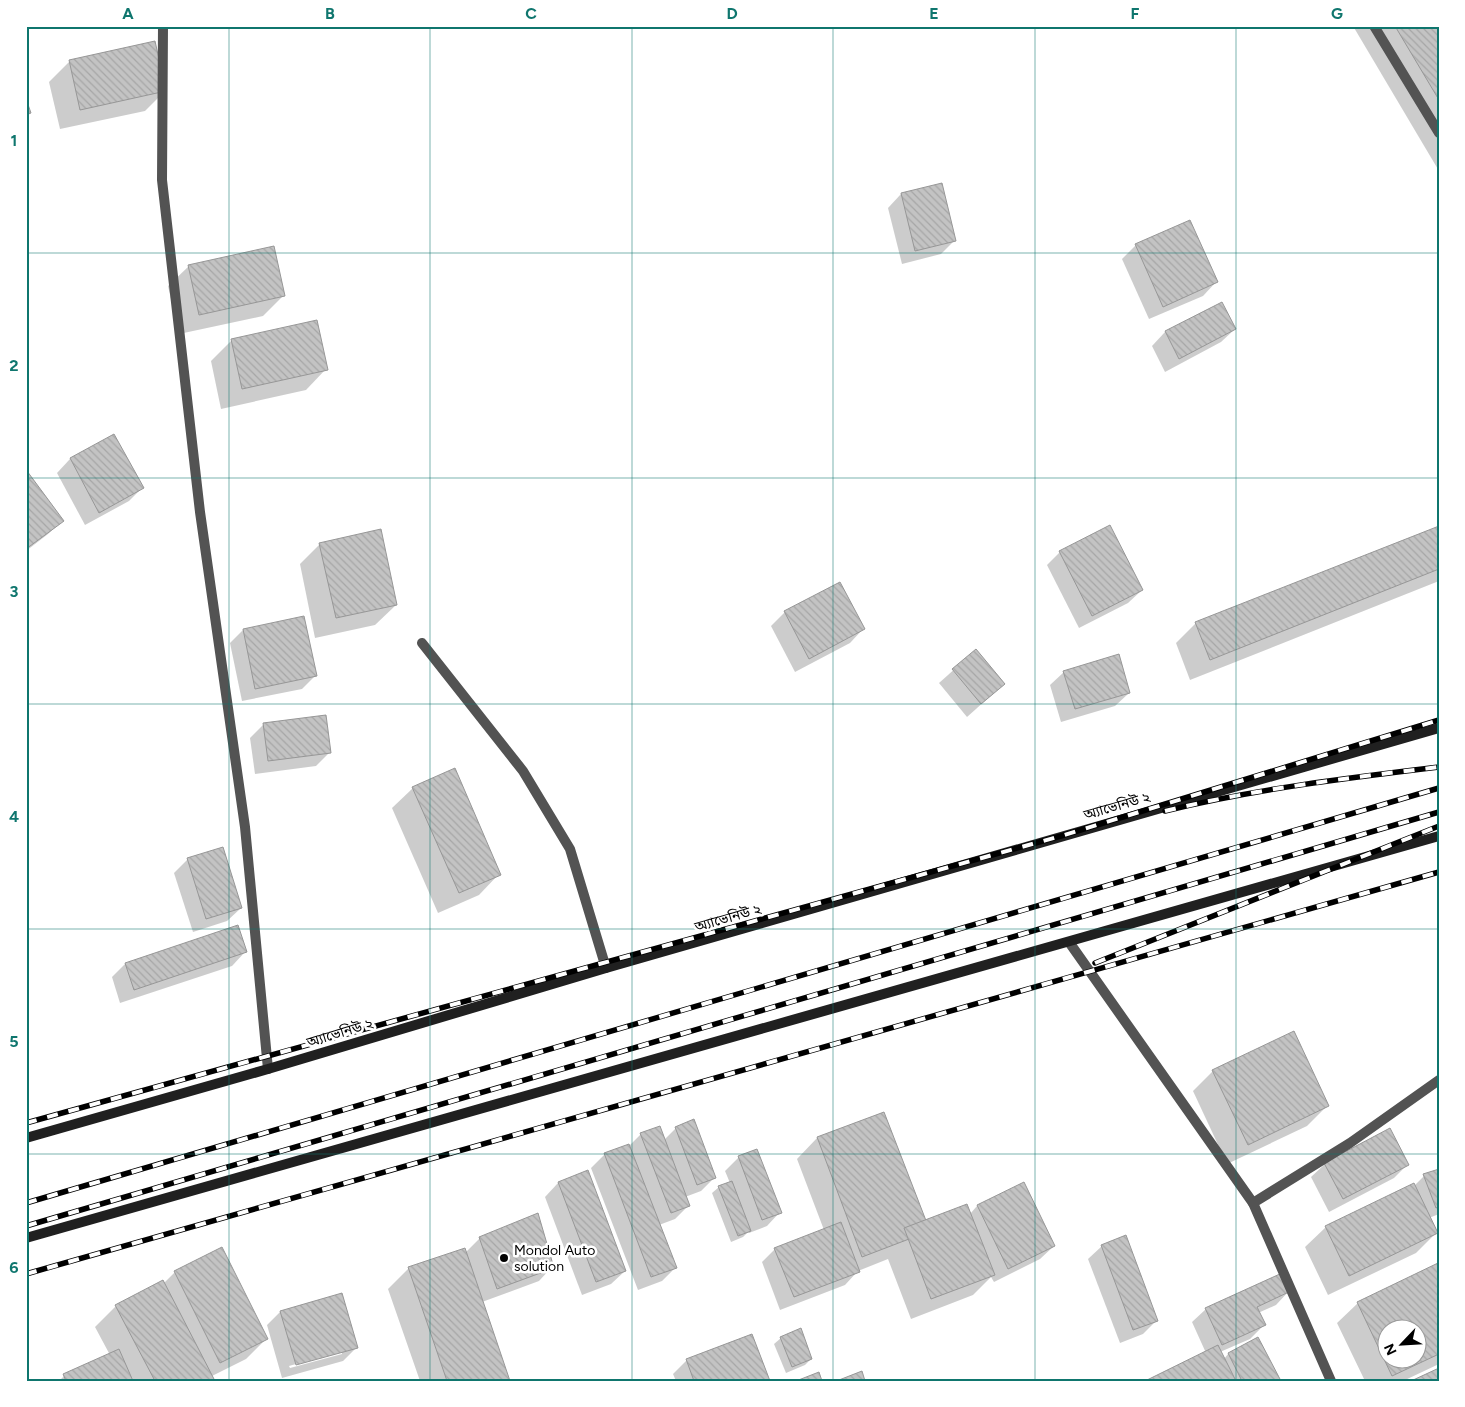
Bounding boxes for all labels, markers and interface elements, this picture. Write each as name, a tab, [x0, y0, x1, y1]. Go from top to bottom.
text: A	[122, 4, 134, 23]
text: B	[325, 4, 335, 23]
text: C	[525, 4, 537, 23]
text: D	[726, 4, 738, 23]
text: E	[929, 4, 939, 23]
text: F	[1131, 4, 1140, 23]
text: G	[1331, 4, 1343, 23]
text: 1	[11, 131, 17, 150]
text: 2	[9, 356, 19, 375]
text: 3	[10, 582, 19, 601]
street label: অ্যাভেনিউ ২	[1081, 788, 1153, 824]
text: 4	[9, 807, 19, 826]
street label: অ্যাভেনিউ ২	[692, 900, 764, 936]
street label: অ্যাভেনিউ ২	[304, 1015, 376, 1051]
text: 5	[9, 1032, 19, 1051]
place label: Mondol Auto solution	[514, 1242, 595, 1275]
marker: Mondol Auto solution	[498, 1252, 510, 1264]
text: 6	[9, 1258, 19, 1277]
north arrow	[1378, 1320, 1428, 1370]
text: N	[1381, 1341, 1401, 1358]

